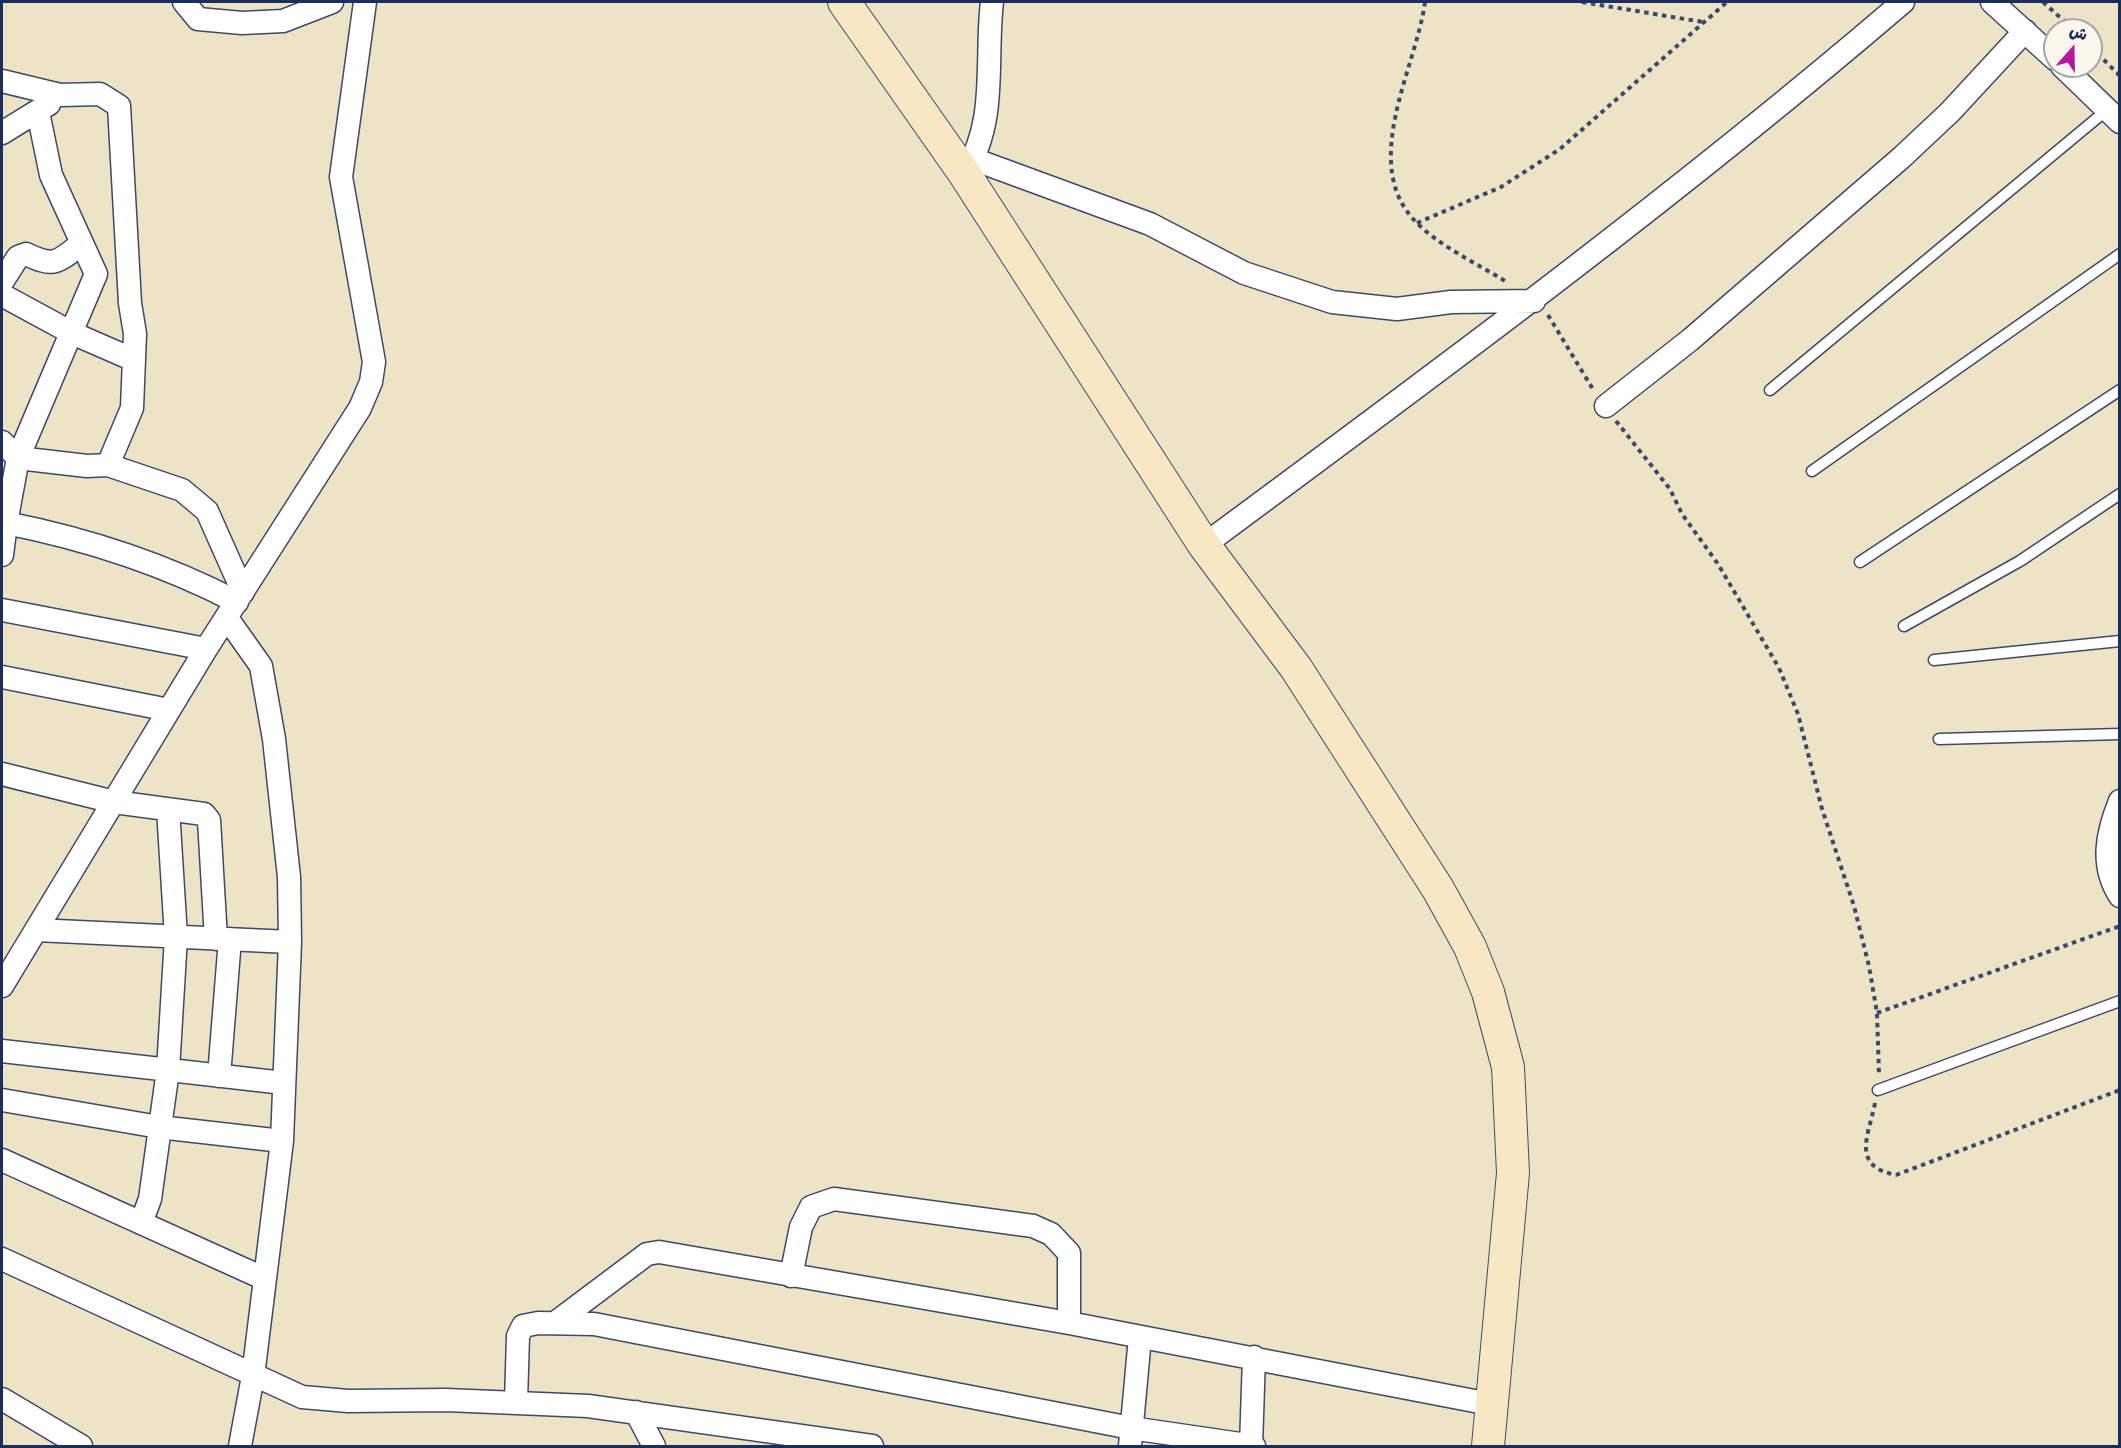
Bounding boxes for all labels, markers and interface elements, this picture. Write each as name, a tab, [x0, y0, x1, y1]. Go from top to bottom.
north arrow	[2043, 18, 2103, 78]
text: ش	[2067, 21, 2090, 45]

